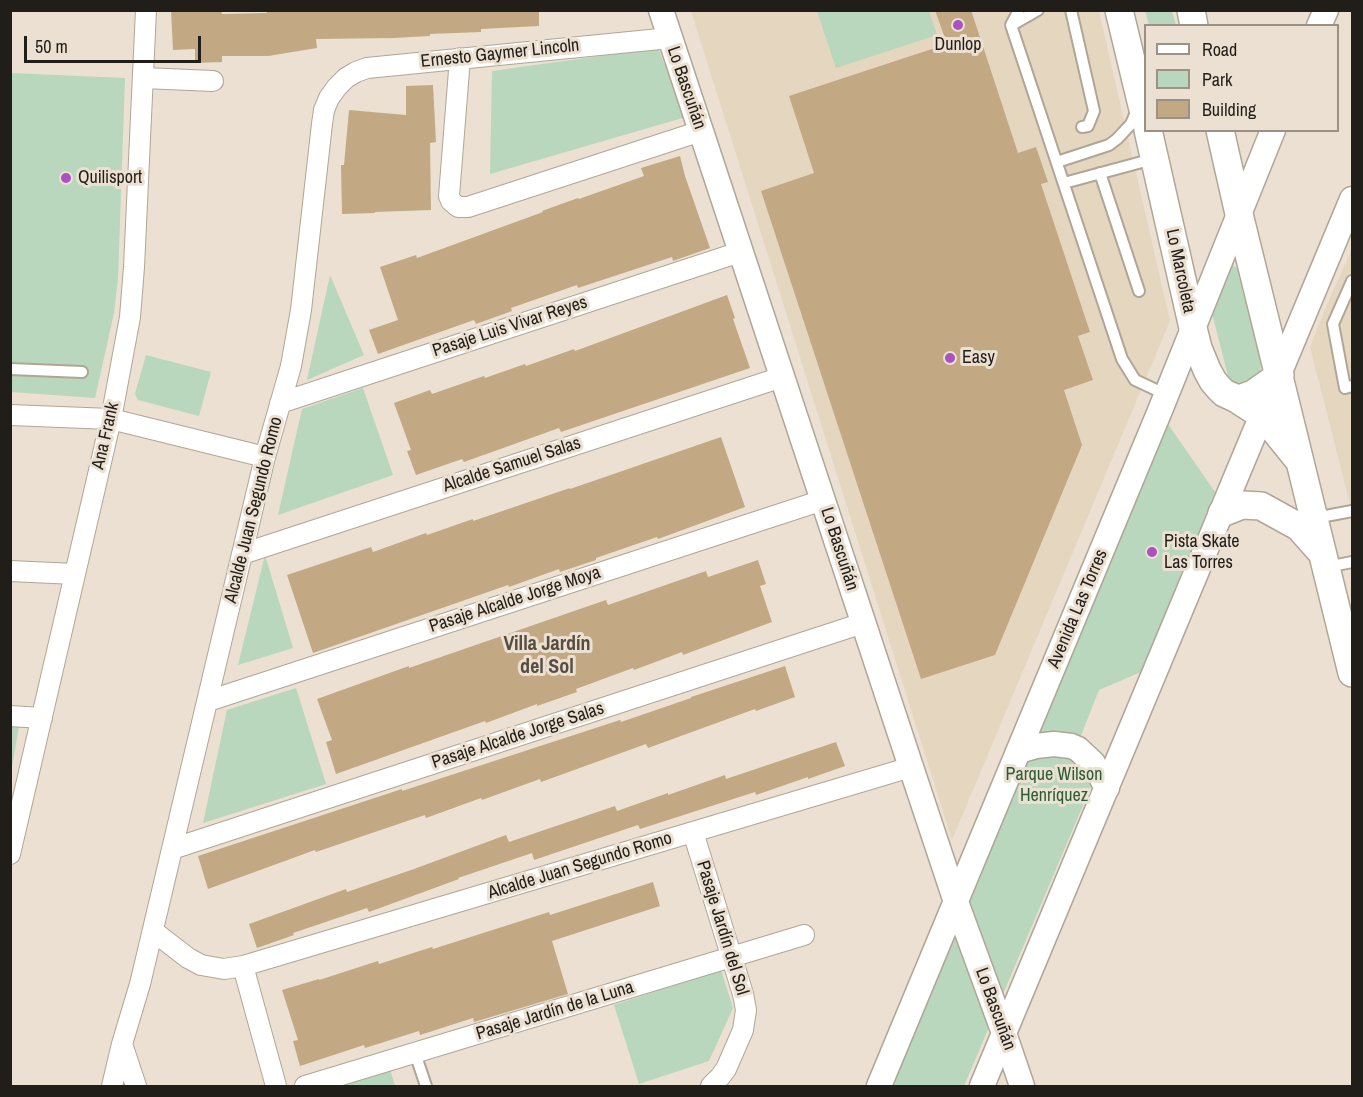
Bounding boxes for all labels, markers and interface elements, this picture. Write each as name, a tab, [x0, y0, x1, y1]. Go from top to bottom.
marker: Dunlop	[951, 18, 965, 32]
scale bar	[27, 24, 204, 62]
legend	[1144, 24, 1339, 132]
text: 50 m	[35, 34, 68, 59]
place label: Dunlop	[935, 34, 981, 56]
street label: Ernesto Gaymer Lincoln	[420, 35, 580, 73]
text: Road	[1202, 37, 1237, 62]
street label: Lo Bascuñán	[662, 44, 710, 132]
text: Park	[1202, 67, 1232, 92]
text: Building	[1202, 97, 1256, 122]
place label: Quilisport	[78, 167, 142, 189]
marker: Quilisport	[59, 171, 73, 185]
street label: Lo Marcoleta	[1161, 227, 1199, 315]
street label: Pasaje Luis Vivar Reyes	[430, 292, 590, 362]
place label: Easy	[962, 347, 995, 369]
marker: Easy	[943, 351, 957, 365]
street label: Ana Frank	[88, 400, 124, 472]
street label: Alcalde Juan Segundo Romo	[220, 415, 288, 605]
street label: Alcalde Samuel Salas	[440, 433, 584, 497]
street label: Lo Bascuñán	[815, 505, 863, 593]
place label: Pista Skate Las Torres	[1164, 531, 1239, 574]
marker: Pista Skate Las Torres	[1145, 545, 1159, 559]
street label: Avenida Las Torres	[1043, 546, 1113, 672]
street label: Pasaje Alcalde Jorge Moya	[427, 562, 603, 638]
district label: Villa Jardín del Sol	[503, 633, 591, 680]
street label: Pasaje Alcalde Jorge Salas	[429, 698, 607, 774]
park label: Parque Wilson Henríquez	[1006, 764, 1102, 806]
street label: Alcalde Juan Segundo Romo	[485, 828, 675, 904]
street label: Pasaje Jardín del Sol	[691, 858, 753, 998]
street label: Lo Bascuñán	[970, 965, 1020, 1053]
street label: Pasaje Jardín de la Luna	[474, 977, 636, 1045]

